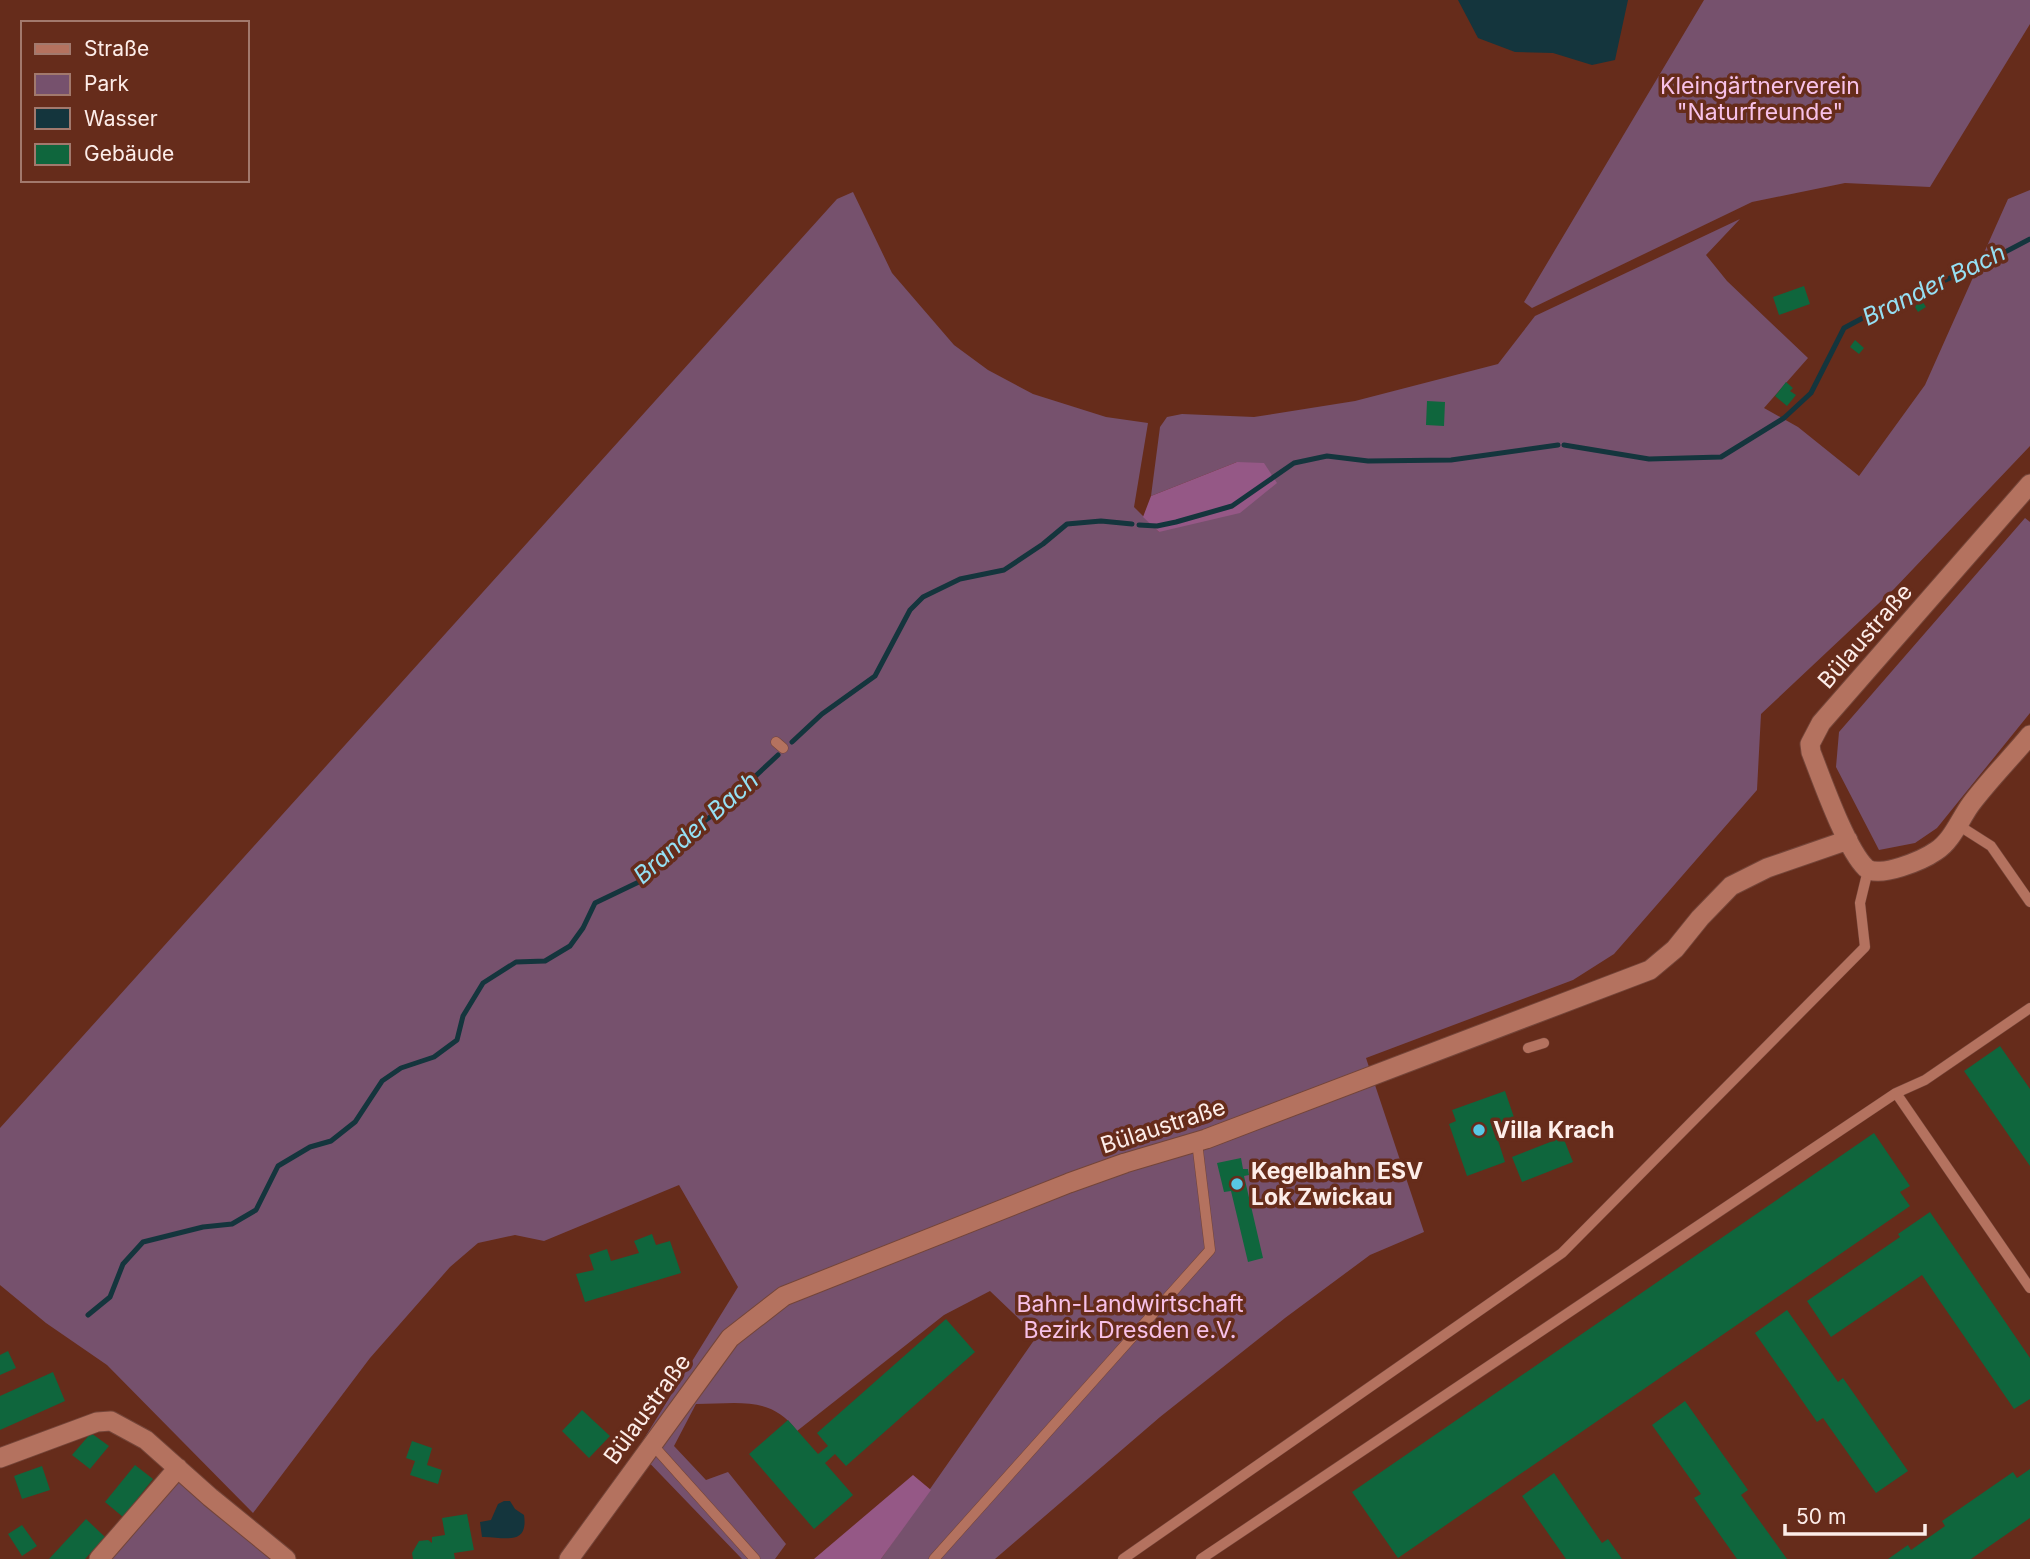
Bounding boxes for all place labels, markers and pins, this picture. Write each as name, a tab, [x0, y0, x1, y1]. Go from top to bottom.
place label: Villa Krach	[1493, 1116, 1614, 1144]
marker: Villa Krach	[1471, 1122, 1487, 1138]
place label: Kegelbahn ESV Lok Zwickau	[1251, 1157, 1423, 1211]
marker: Kegelbahn ESV Lok Zwickau	[1229, 1176, 1245, 1192]

